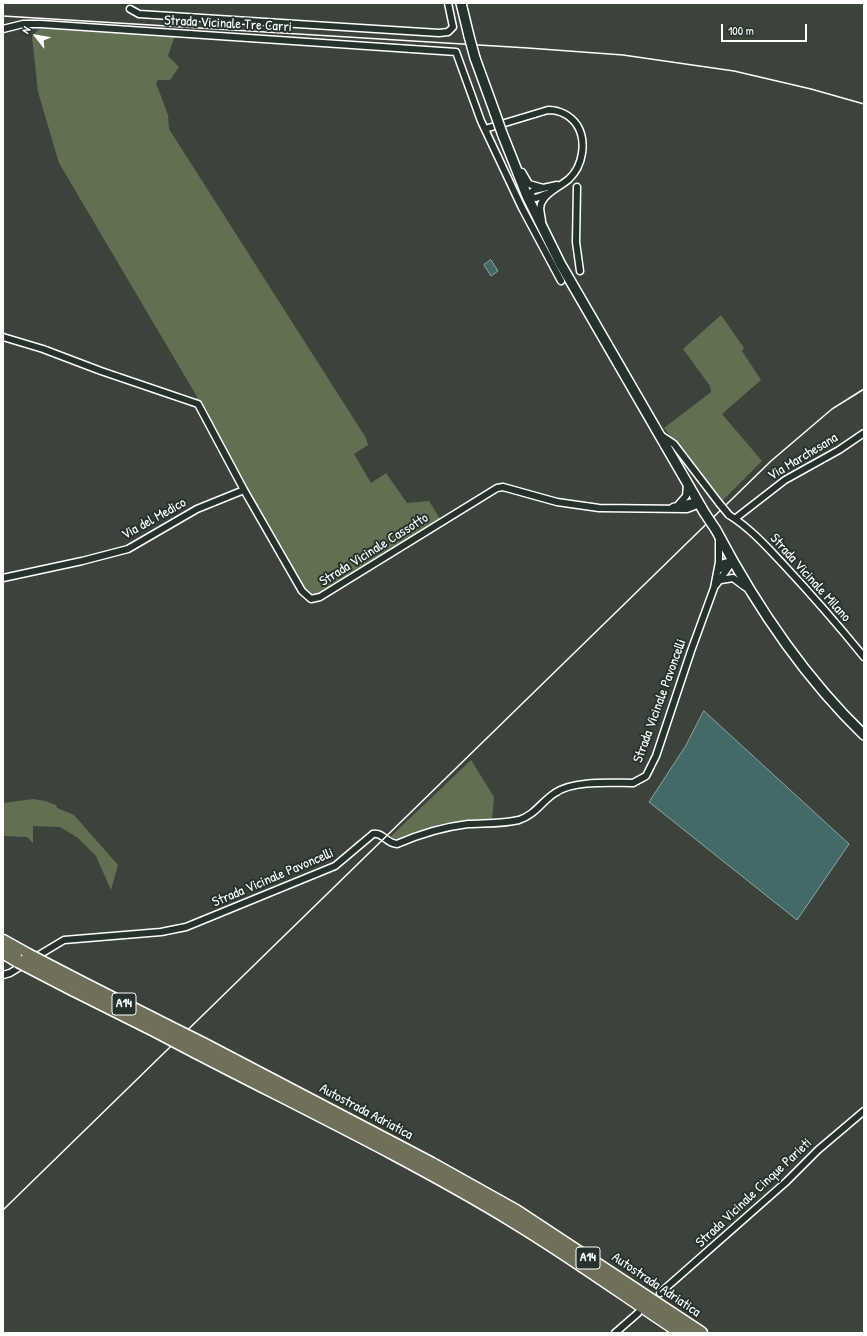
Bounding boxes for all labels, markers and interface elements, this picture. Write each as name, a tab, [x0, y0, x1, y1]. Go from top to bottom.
street label: Strada Vicinale Tre Carri	[164, 12, 292, 36]
north arrow	[16, 16, 56, 56]
scale bar	[723, 16, 809, 42]
text: 100 m	[728, 22, 754, 39]
text: N	[18, 24, 33, 36]
street label: Via Marchesana	[765, 430, 841, 484]
street label: Via del Medico	[119, 494, 189, 544]
street label: Strada Vicinale Cassotto	[317, 510, 431, 590]
street label: Strada Vicinale Milano	[766, 530, 854, 626]
street label: Strada Vicinale Pavoncelli	[630, 637, 690, 765]
street label: Strada Vicinale Pavoncelli	[210, 845, 336, 911]
road number: A14	[112, 993, 136, 1015]
street label: Autostrada Adriatica	[316, 1080, 416, 1144]
street label: Strada Vicinale Cinque Parieti	[693, 1135, 815, 1251]
road number: A14	[576, 1247, 600, 1269]
street label: Autostrada Adriatica	[608, 1249, 704, 1321]

